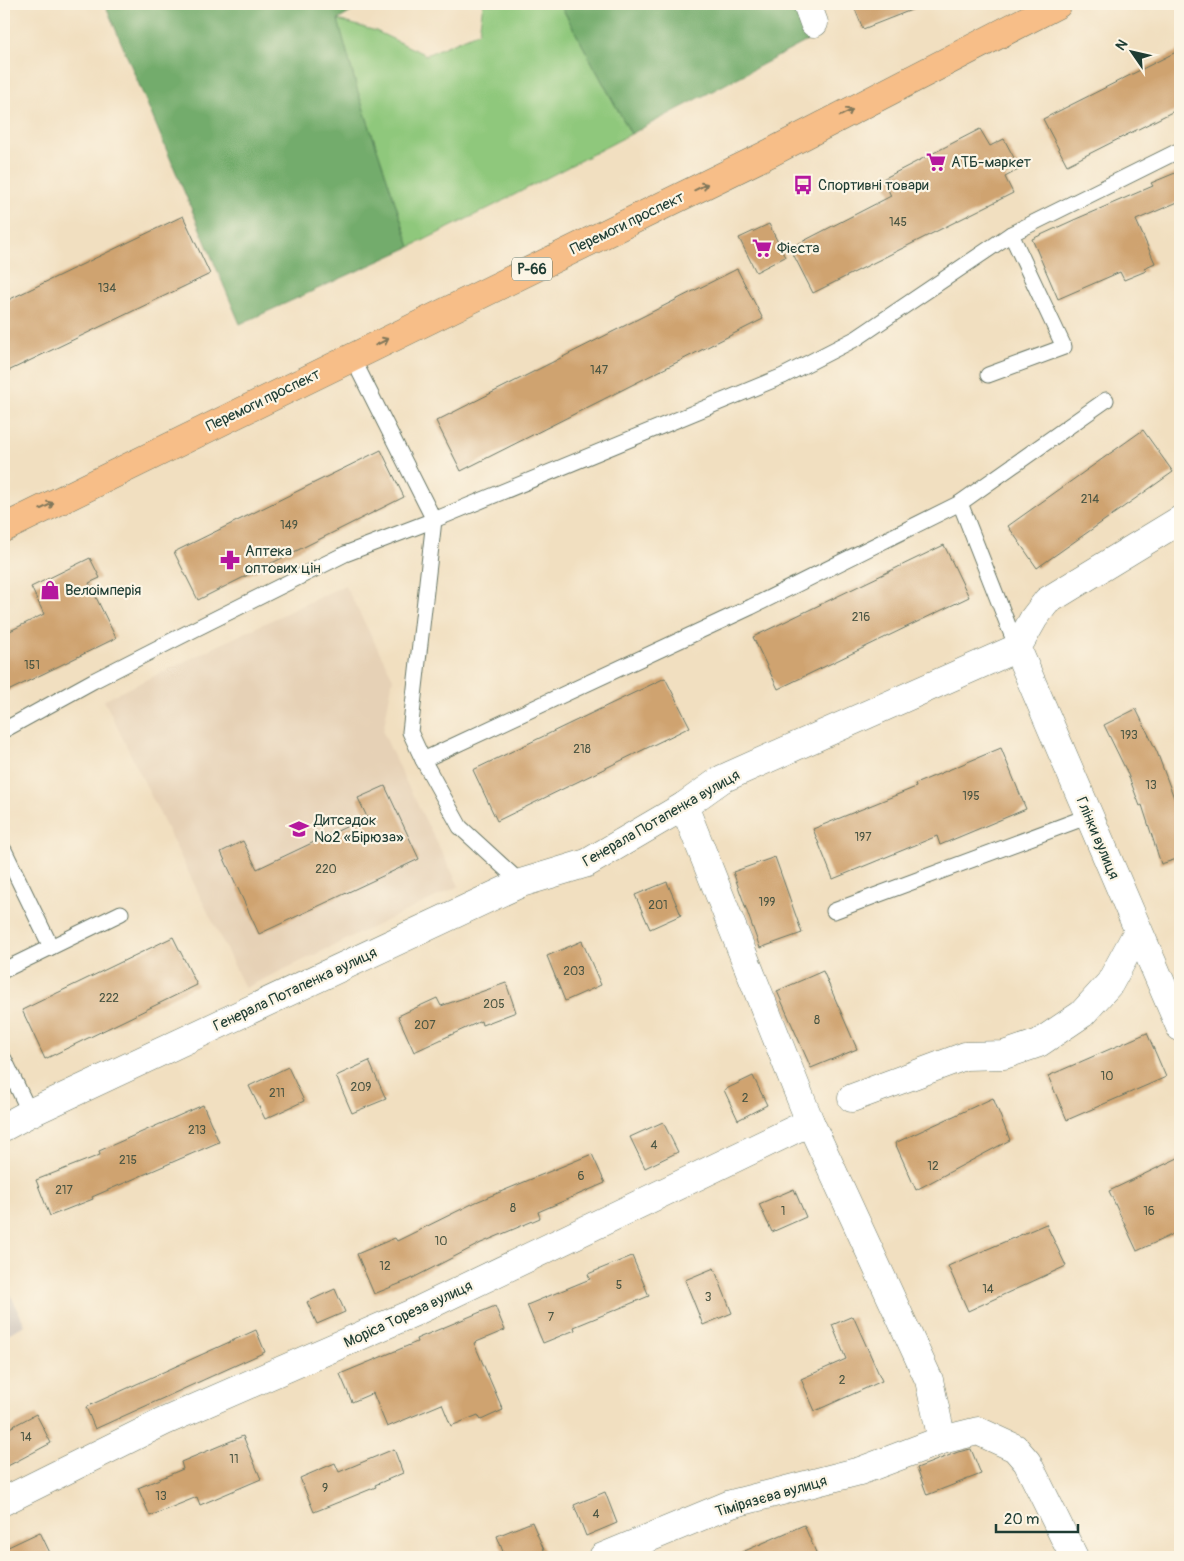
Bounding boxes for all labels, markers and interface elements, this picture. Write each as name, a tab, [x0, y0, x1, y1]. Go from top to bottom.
north arrow	[1106, 28, 1156, 78]
text: N	[1112, 36, 1131, 54]
one-way arrow	[838, 108, 853, 118]
supermarket icon: АТБ-маркет	[925, 151, 947, 173]
place label: АТБ-маркет	[951, 153, 1032, 172]
bus stop icon: Спортивні товари	[792, 174, 814, 196]
place label: Спортивні товари	[818, 176, 929, 195]
one-way arrow	[693, 181, 708, 191]
street label: Перемоги проспект	[567, 187, 688, 259]
house number: 145	[889, 215, 907, 230]
supermarket icon: Фієста	[751, 237, 773, 259]
place label: Фієста	[777, 239, 820, 258]
road number: Р-66	[512, 258, 552, 280]
house number: 134	[98, 281, 116, 296]
one-way arrow	[374, 337, 389, 346]
house number: 147	[590, 363, 609, 378]
street label: Перемоги проспект	[203, 364, 324, 436]
house number: 214	[1081, 492, 1099, 507]
one-way arrow	[40, 501, 55, 511]
house number: 149	[280, 518, 298, 533]
place label: Аптека оптових цін	[245, 542, 321, 578]
pharmacy icon: Аптека оптових цін	[219, 549, 241, 571]
shop icon: Велоімперія	[39, 579, 61, 601]
place label: Велоімперія	[65, 581, 141, 600]
house number: 216	[852, 610, 870, 625]
house number: 151	[24, 658, 40, 673]
house number: 193	[1120, 728, 1138, 743]
house number: 218	[573, 742, 591, 757]
street label: Генерала Потапенка вулиця	[579, 766, 743, 871]
house number: 13	[1145, 778, 1157, 793]
house number: 195	[962, 789, 980, 804]
street label: Глінки вулиця	[1072, 794, 1123, 882]
place label: Дитсадок №2 «Бірюза»	[313, 811, 404, 847]
school or university icon: Дитсадок №2 «Бірюза»	[288, 818, 310, 840]
house number: 197	[854, 830, 872, 845]
house number: 220	[315, 862, 337, 877]
house number: 199	[758, 895, 776, 910]
house number: 201	[648, 898, 668, 913]
street label: Генерала Потапенка вулиця	[210, 943, 380, 1036]
house number: 203	[563, 964, 585, 979]
house number: 222	[99, 991, 119, 1006]
house number: 205	[483, 997, 505, 1012]
house number: 8	[814, 1013, 820, 1028]
house number: 207	[414, 1018, 436, 1033]
house number: 10	[1101, 1069, 1113, 1084]
house number: 209	[350, 1080, 372, 1095]
house number: 211	[269, 1086, 285, 1101]
house number: 2	[742, 1091, 749, 1106]
house number: 213	[188, 1123, 206, 1138]
house number: 4	[651, 1138, 658, 1153]
house number: 215	[119, 1153, 137, 1168]
house number: 12	[927, 1159, 939, 1174]
house number: 6	[578, 1169, 585, 1184]
house number: 217	[55, 1183, 74, 1198]
house number: 8	[510, 1201, 516, 1216]
house number: 1	[781, 1204, 785, 1219]
house number: 16	[1143, 1204, 1155, 1219]
house number: 10	[435, 1234, 447, 1249]
house number: 12	[379, 1259, 391, 1274]
street label: Моріса Тореза вулиця	[341, 1276, 475, 1353]
house number: 5	[616, 1278, 622, 1293]
house number: 14	[982, 1282, 994, 1297]
house number: 3	[705, 1290, 712, 1305]
house number: 7	[548, 1310, 555, 1325]
house number: 2	[839, 1373, 846, 1388]
house number: 14	[20, 1430, 32, 1445]
house number: 11	[229, 1452, 239, 1467]
street label: Тімірязєва вулиця	[713, 1471, 829, 1522]
house number: 9	[322, 1481, 328, 1496]
house number: 13	[155, 1489, 167, 1504]
scale bar	[996, 1501, 1079, 1533]
house number: 4	[593, 1507, 600, 1522]
text: 20 m	[1004, 1510, 1039, 1529]

